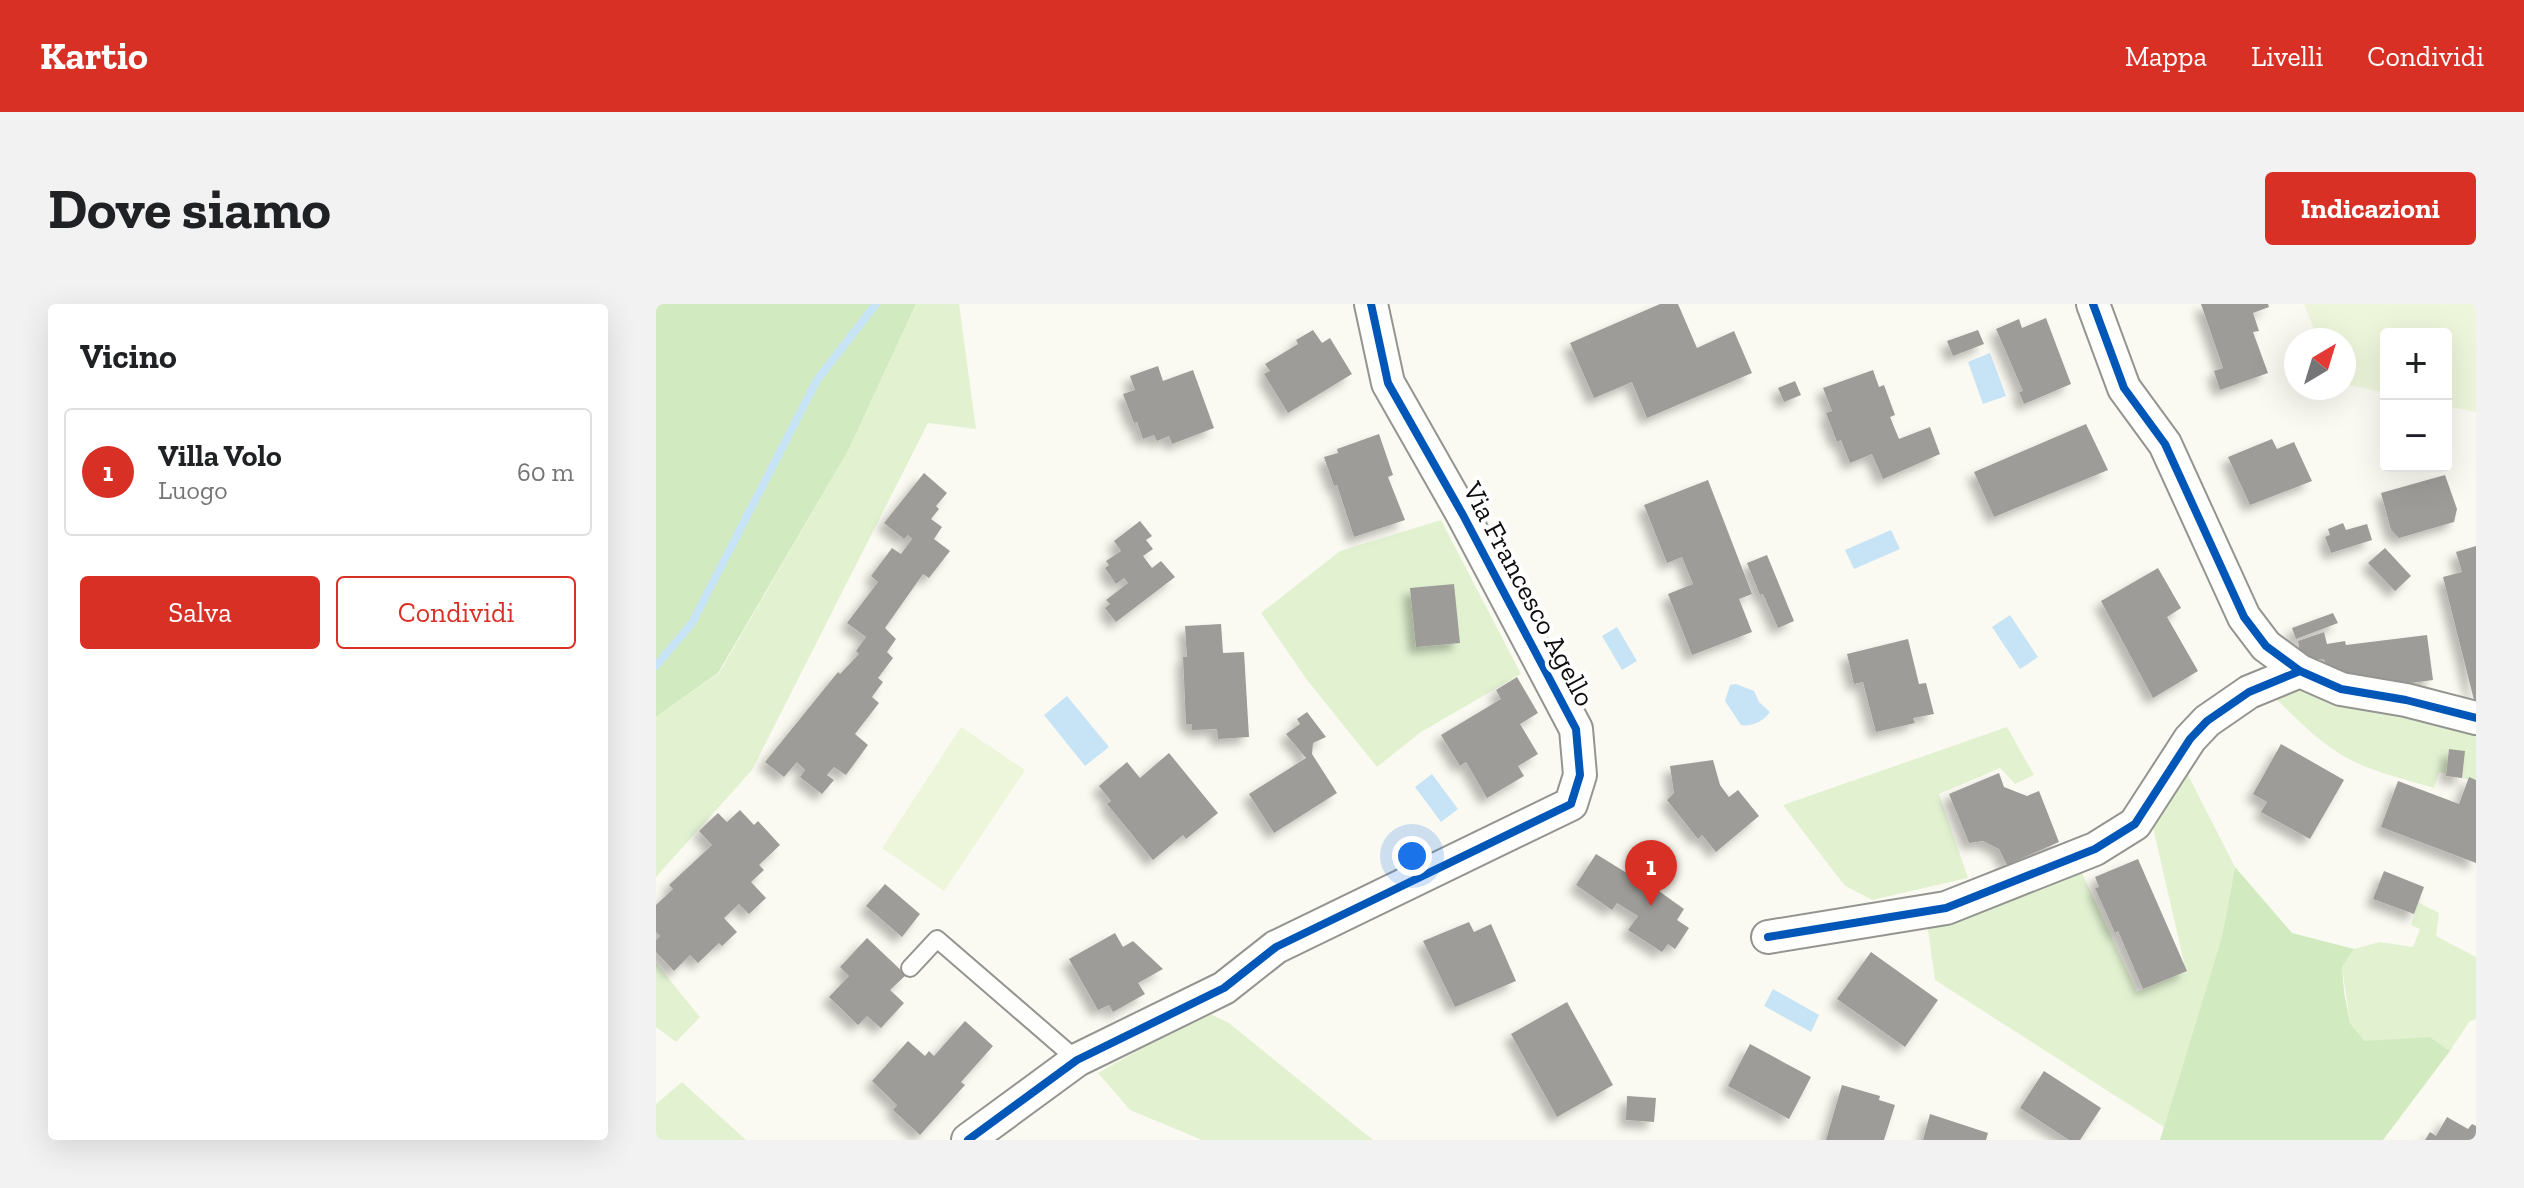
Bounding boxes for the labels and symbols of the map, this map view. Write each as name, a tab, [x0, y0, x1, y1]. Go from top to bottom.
north arrow	[2284, 328, 2356, 400]
street label: Via Francesco Agello	[1456, 475, 1602, 712]
your location	[1392, 836, 1432, 876]
pin: 1	[1625, 840, 1677, 906]

